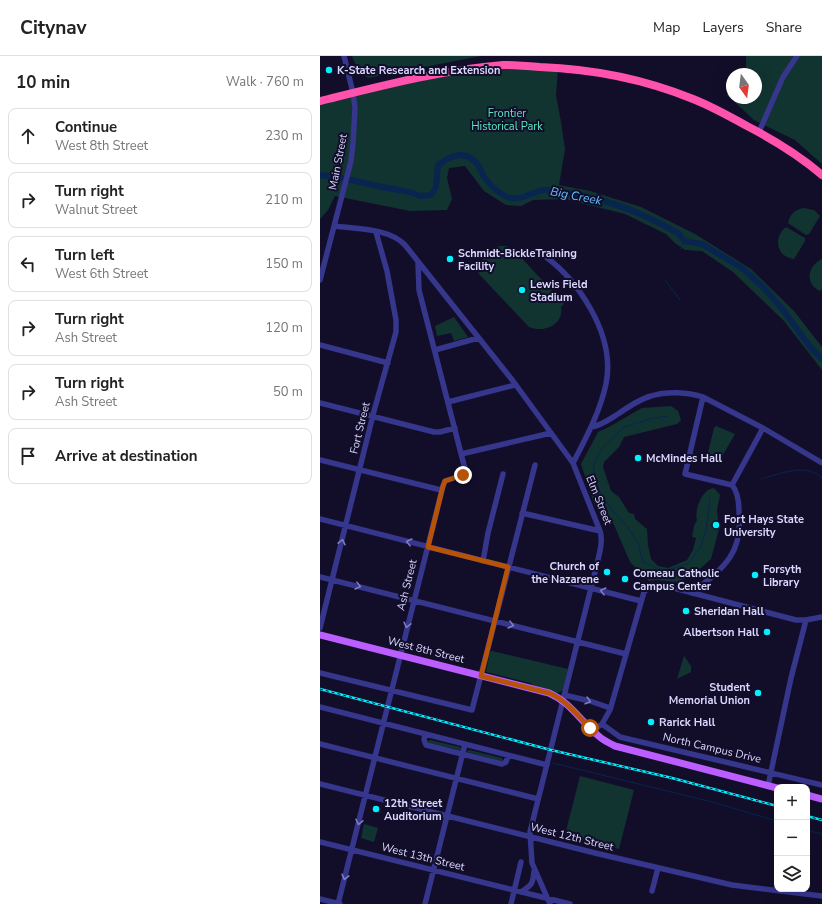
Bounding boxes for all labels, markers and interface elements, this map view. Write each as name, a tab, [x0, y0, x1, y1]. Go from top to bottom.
text: Citynav	[20, 15, 87, 41]
text: Map	[653, 18, 680, 37]
text: Layers	[702, 18, 744, 37]
text: Share	[766, 18, 802, 37]
place label: K-State Research and Extension	[337, 63, 500, 78]
marker: K-State Research and Extension	[324, 65, 334, 75]
north arrow	[726, 68, 762, 104]
text: 10 min	[16, 71, 70, 94]
text: Walk · 760 m	[226, 73, 304, 91]
park label: Frontier Historical Park	[471, 106, 543, 134]
text: Continue	[55, 117, 117, 137]
icon: ahead	[17, 125, 39, 147]
text: 230 m	[265, 127, 303, 145]
street label: Main Street	[325, 133, 351, 191]
text: West 8th Street	[55, 137, 148, 155]
text: Turn right	[55, 181, 124, 201]
water label: Big Creek	[549, 183, 604, 209]
icon: right	[17, 189, 39, 211]
text: 210 m	[265, 191, 303, 209]
text: Walnut Street	[55, 201, 137, 219]
text: Turn left	[55, 245, 114, 265]
place label: Schmidt-BickleTraining Facility	[458, 246, 577, 274]
icon: left	[17, 253, 39, 275]
marker: Schmidt-BickleTraining Facility	[445, 254, 455, 264]
text: 150 m	[265, 255, 303, 273]
text: West 6th Street	[55, 265, 148, 283]
place label: Lewis Field Stadium	[530, 277, 588, 305]
marker: Lewis Field Stadium	[517, 285, 527, 295]
text: Turn right	[55, 309, 124, 329]
icon: right	[17, 317, 39, 339]
text: 120 m	[265, 319, 303, 337]
text: Ash Street	[55, 329, 117, 347]
text: Turn right	[55, 373, 124, 393]
icon: right	[17, 381, 39, 403]
text: 50 m	[273, 383, 303, 401]
text: Ash Street	[55, 393, 117, 411]
street label: Fort Street	[346, 400, 374, 455]
icon: arrive	[17, 445, 39, 467]
text: Arrive at destination	[55, 446, 198, 466]
place label: McMindes Hall	[646, 451, 722, 466]
marker: McMindes Hall	[633, 453, 643, 463]
route end	[454, 466, 472, 484]
street label: Elm Street	[582, 473, 616, 527]
place label: Fort Hays State University	[724, 512, 804, 540]
marker: Fort Hays State University	[711, 520, 721, 530]
one-way arrow	[406, 538, 413, 547]
one-way arrow	[337, 539, 346, 546]
street label: Ash Street	[393, 558, 421, 612]
place label: Church of the Nazarene	[531, 559, 600, 587]
place label: Forsyth Library	[763, 562, 801, 590]
place label: Comeau Catholic Campus Center	[633, 566, 720, 594]
marker: Church of the Nazarene	[602, 567, 612, 577]
marker: Forsyth Library	[750, 570, 760, 580]
marker: Comeau Catholic Campus Center	[620, 574, 630, 584]
one-way arrow	[354, 581, 361, 590]
one-way arrow	[600, 588, 606, 596]
place label: Sheridan Hall	[694, 604, 765, 619]
marker: Sheridan Hall	[681, 606, 691, 616]
one-way arrow	[507, 620, 514, 629]
one-way arrow	[404, 622, 412, 628]
place label: Albertson Hall	[683, 625, 759, 640]
marker: Albertson Hall	[762, 627, 772, 637]
street label: West 8th Street	[386, 633, 466, 667]
place label: Student Memorial Union	[669, 680, 751, 708]
marker: Student Memorial Union	[753, 688, 763, 698]
one-way arrow	[584, 696, 591, 705]
place label: Rarick Hall	[659, 715, 716, 730]
marker: Rarick Hall	[646, 717, 656, 727]
route start	[581, 719, 599, 737]
street label: North Campus Drive	[661, 729, 763, 767]
map controls	[774, 784, 810, 892]
button: +	[774, 784, 810, 820]
place label: 12th Street Auditorium	[384, 796, 443, 824]
marker: 12th Street Auditorium	[371, 804, 381, 814]
one-way arrow	[355, 819, 363, 825]
street label: West 12th Street	[529, 819, 615, 855]
button: −	[774, 820, 810, 856]
street label: West 13th Street	[380, 839, 466, 875]
button: layers	[774, 856, 810, 892]
one-way arrow	[342, 873, 350, 880]

